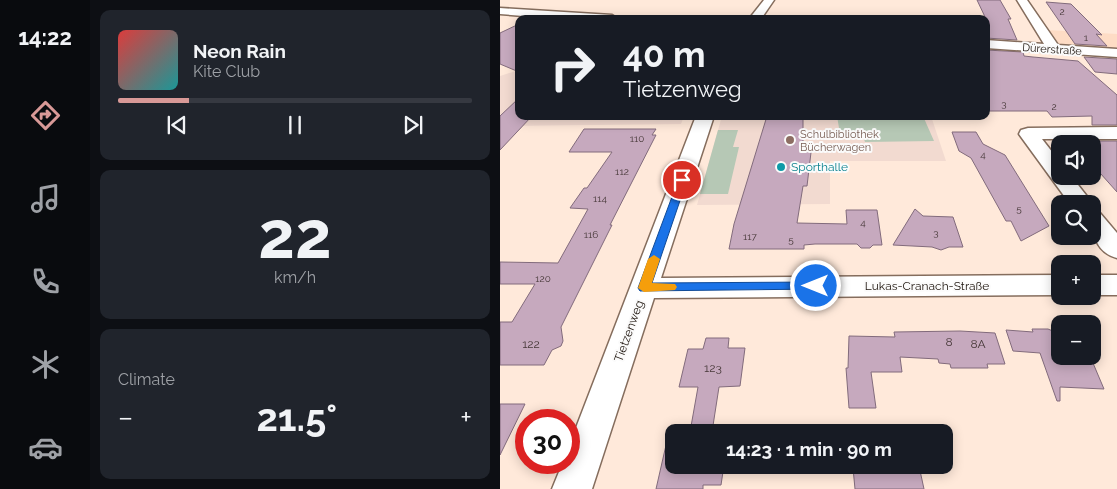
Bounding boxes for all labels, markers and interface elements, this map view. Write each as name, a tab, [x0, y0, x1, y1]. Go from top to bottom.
house number: 2	[1059, 6, 1065, 17]
text: 14:22	[18, 24, 72, 50]
house number: 1	[1084, 32, 1089, 43]
text: 40 m	[623, 34, 705, 75]
icon: right	[540, 35, 605, 100]
text: Neon Rain	[193, 40, 286, 62]
street label: Dürerstraße	[1022, 41, 1083, 58]
text: Kite Club	[193, 62, 260, 81]
text: Tietzenweg	[623, 76, 741, 102]
icon: directions	[28, 98, 63, 133]
house number: 3	[1001, 98, 1007, 109]
house number: 2	[1051, 101, 1057, 112]
icon: previous	[163, 111, 191, 139]
icon: pause	[281, 111, 309, 139]
icon: next	[399, 111, 427, 139]
place label: Schulbibliothek Bücherwagen	[800, 128, 879, 154]
house number: 110	[630, 133, 644, 144]
marker: Schulbibliothek Bücherwagen	[784, 134, 796, 146]
map controls	[1051, 135, 1101, 365]
button: sound	[1051, 135, 1101, 185]
house number: 4	[980, 149, 986, 160]
pin	[661, 159, 703, 201]
place label: Sporthalle	[791, 160, 848, 174]
marker: Sporthalle	[775, 161, 787, 173]
house number: 112	[615, 166, 629, 177]
icon: arrive	[668, 166, 696, 194]
icon: music	[28, 181, 63, 216]
house number: 114	[593, 193, 608, 204]
button: search	[1051, 195, 1101, 245]
text: 22	[258, 197, 332, 273]
house number: 5	[1016, 203, 1022, 214]
house number: 4	[860, 217, 866, 228]
house number: 3	[933, 227, 939, 238]
house number: 116	[584, 229, 598, 240]
house number: 117	[743, 231, 758, 242]
house number: 5	[788, 234, 794, 245]
button: +	[1051, 255, 1101, 305]
position arrow	[789, 259, 841, 311]
icon: phone	[28, 264, 63, 299]
text: km/h	[274, 268, 316, 287]
house number: 120	[535, 273, 551, 284]
street label: Lukas-Cranach-Straße	[865, 279, 989, 293]
street label: Tietzenweg	[611, 298, 647, 364]
button: −	[1051, 315, 1101, 365]
house number: 8	[945, 335, 953, 349]
house number: 122	[522, 337, 540, 351]
house number: 8A	[970, 337, 986, 351]
icon: climate	[28, 347, 63, 382]
house number: 123	[704, 361, 722, 375]
text: Climate	[118, 370, 175, 389]
text: 21.5°	[256, 395, 337, 440]
text: −	[118, 401, 133, 434]
text: +	[460, 401, 472, 434]
speed limit sign: 30	[515, 409, 580, 474]
icon: car	[28, 430, 63, 465]
text: 14:23 · 1 min · 90 m	[726, 438, 892, 460]

